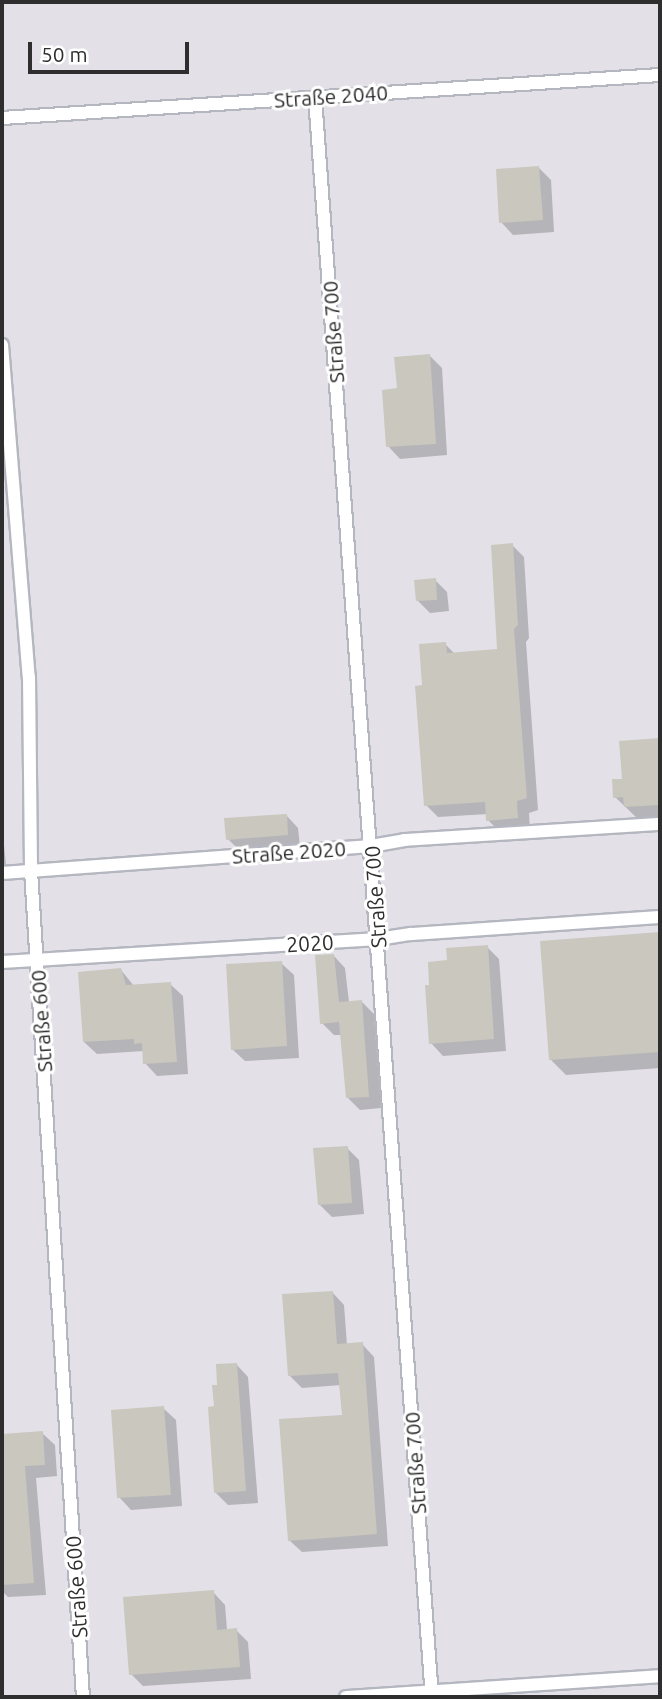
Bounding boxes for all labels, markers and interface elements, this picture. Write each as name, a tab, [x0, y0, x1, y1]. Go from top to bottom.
scale bar	[32, 28, 192, 72]
text: 50 m	[41, 42, 88, 66]
street label: Straße 2040	[273, 79, 389, 113]
street label: Straße 700	[317, 280, 349, 384]
street label: Straße 2020	[231, 835, 347, 869]
street label: Straße 700	[359, 845, 391, 949]
street label: 2020	[286, 929, 334, 957]
street label: Straße 600	[25, 969, 57, 1073]
street label: Straße 700	[399, 1411, 431, 1515]
street label: Straße 600	[60, 1535, 92, 1639]

